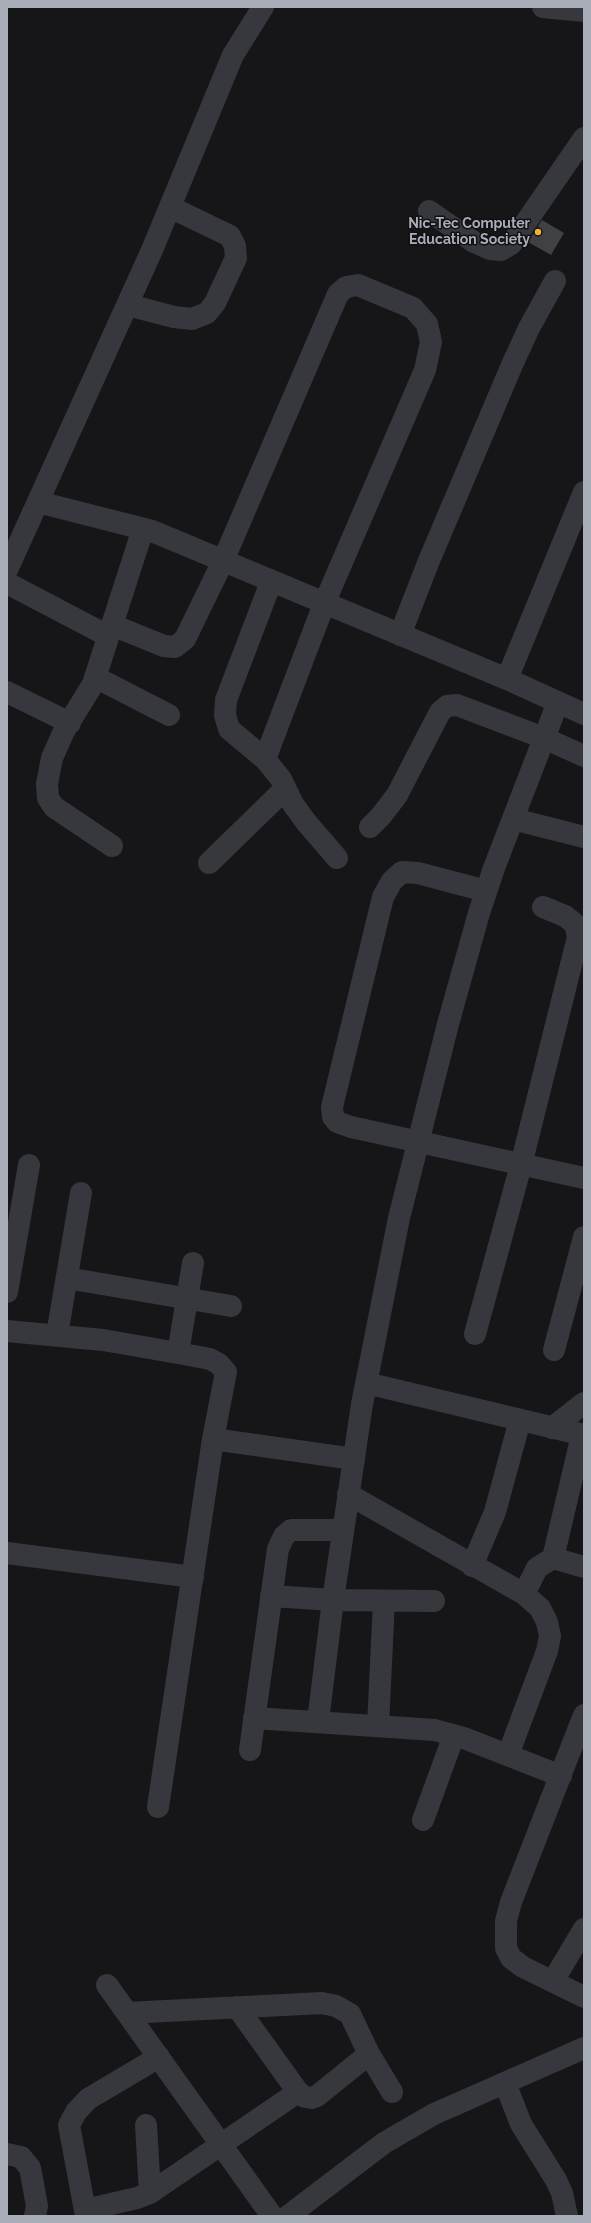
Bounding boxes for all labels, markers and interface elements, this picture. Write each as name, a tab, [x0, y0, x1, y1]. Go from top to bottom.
place label: Nic-Tec Computer Education Society	[408, 216, 530, 248]
marker: Nic-Tec Computer Education Society	[533, 227, 543, 237]

